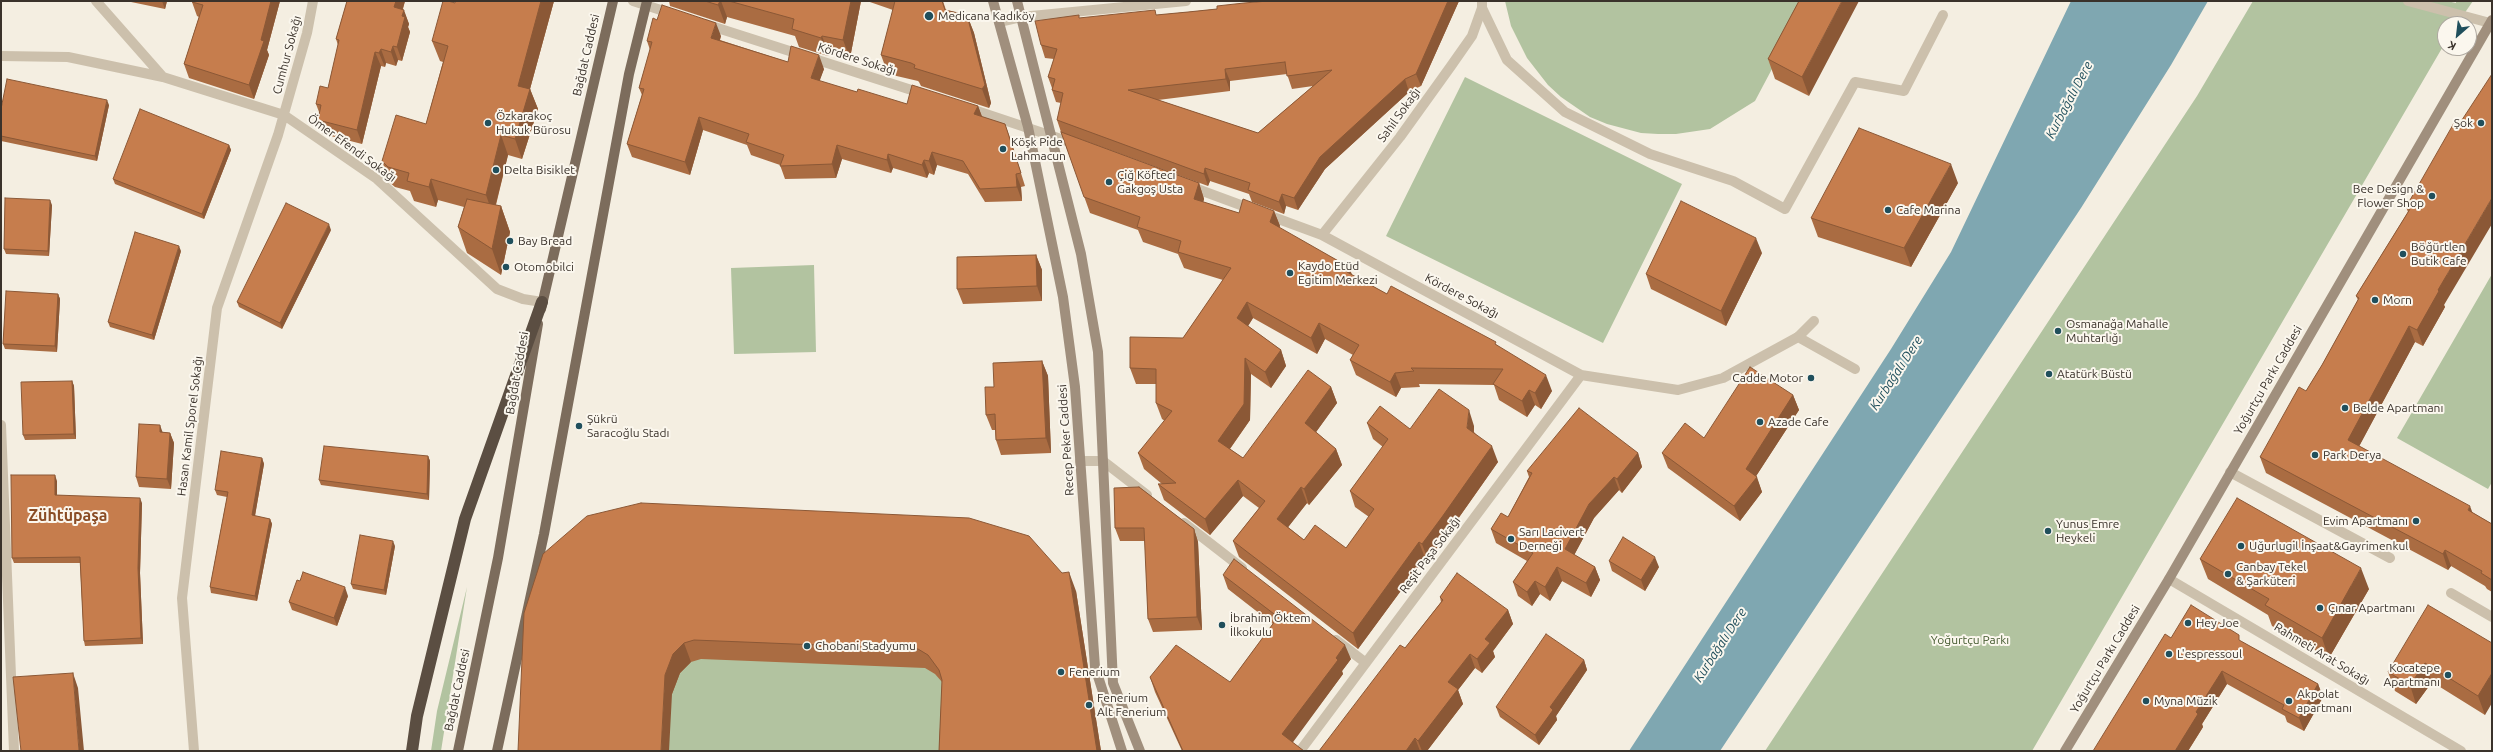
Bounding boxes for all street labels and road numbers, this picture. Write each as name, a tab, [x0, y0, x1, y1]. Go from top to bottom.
street label: Bağdat Caddesi	[570, 13, 602, 97]
street label: Cumhur Sokağı	[270, 14, 304, 96]
street label: Kördere Sokağı	[816, 40, 898, 78]
street label: Sahil Sokağı	[1375, 85, 1423, 145]
street label: Ömer Efendi Sokağı	[305, 111, 399, 185]
street label: Kördere Sokağı	[1423, 270, 1501, 322]
street label: Yoğurtçu Parkı Caddesi	[2231, 323, 2305, 437]
street label: Bağdat Caddesi	[503, 331, 531, 415]
street label: Hasan Kamil Sporel Sokağı	[174, 355, 206, 497]
street label: Recep Peker Caddesi	[1055, 384, 1077, 496]
street label: Reşit Paşa Sokağı	[1396, 514, 1464, 596]
street label: Yoğurtçu Parkı Caddesi	[2067, 602, 2143, 716]
street label: Rahmeti Arat Sokağı	[2272, 620, 2372, 688]
street label: Bağdat Caddesi	[441, 648, 473, 732]

